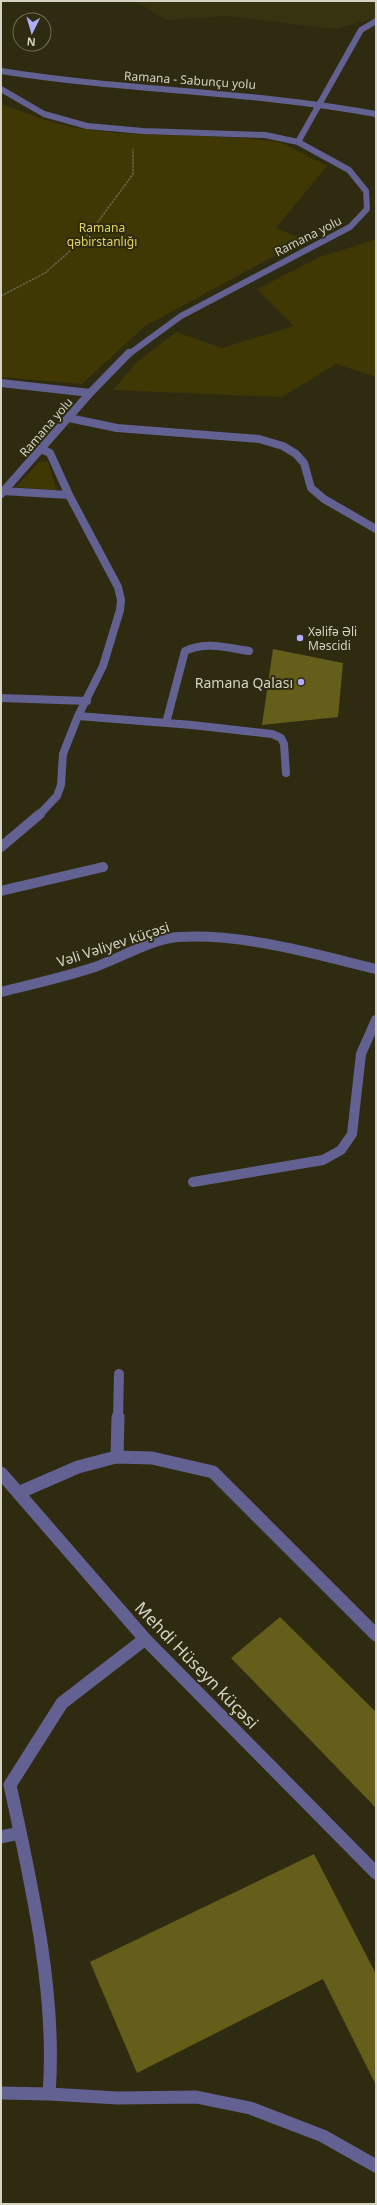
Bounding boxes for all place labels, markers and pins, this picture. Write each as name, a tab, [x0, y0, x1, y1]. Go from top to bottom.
place label: Xəlifə Əli Məscidi	[308, 623, 357, 654]
marker: Xəlifə Əli Məscidi	[295, 633, 305, 643]
place label: Ramana Qalası	[195, 673, 293, 692]
marker: Ramana Qalası	[296, 677, 306, 687]

